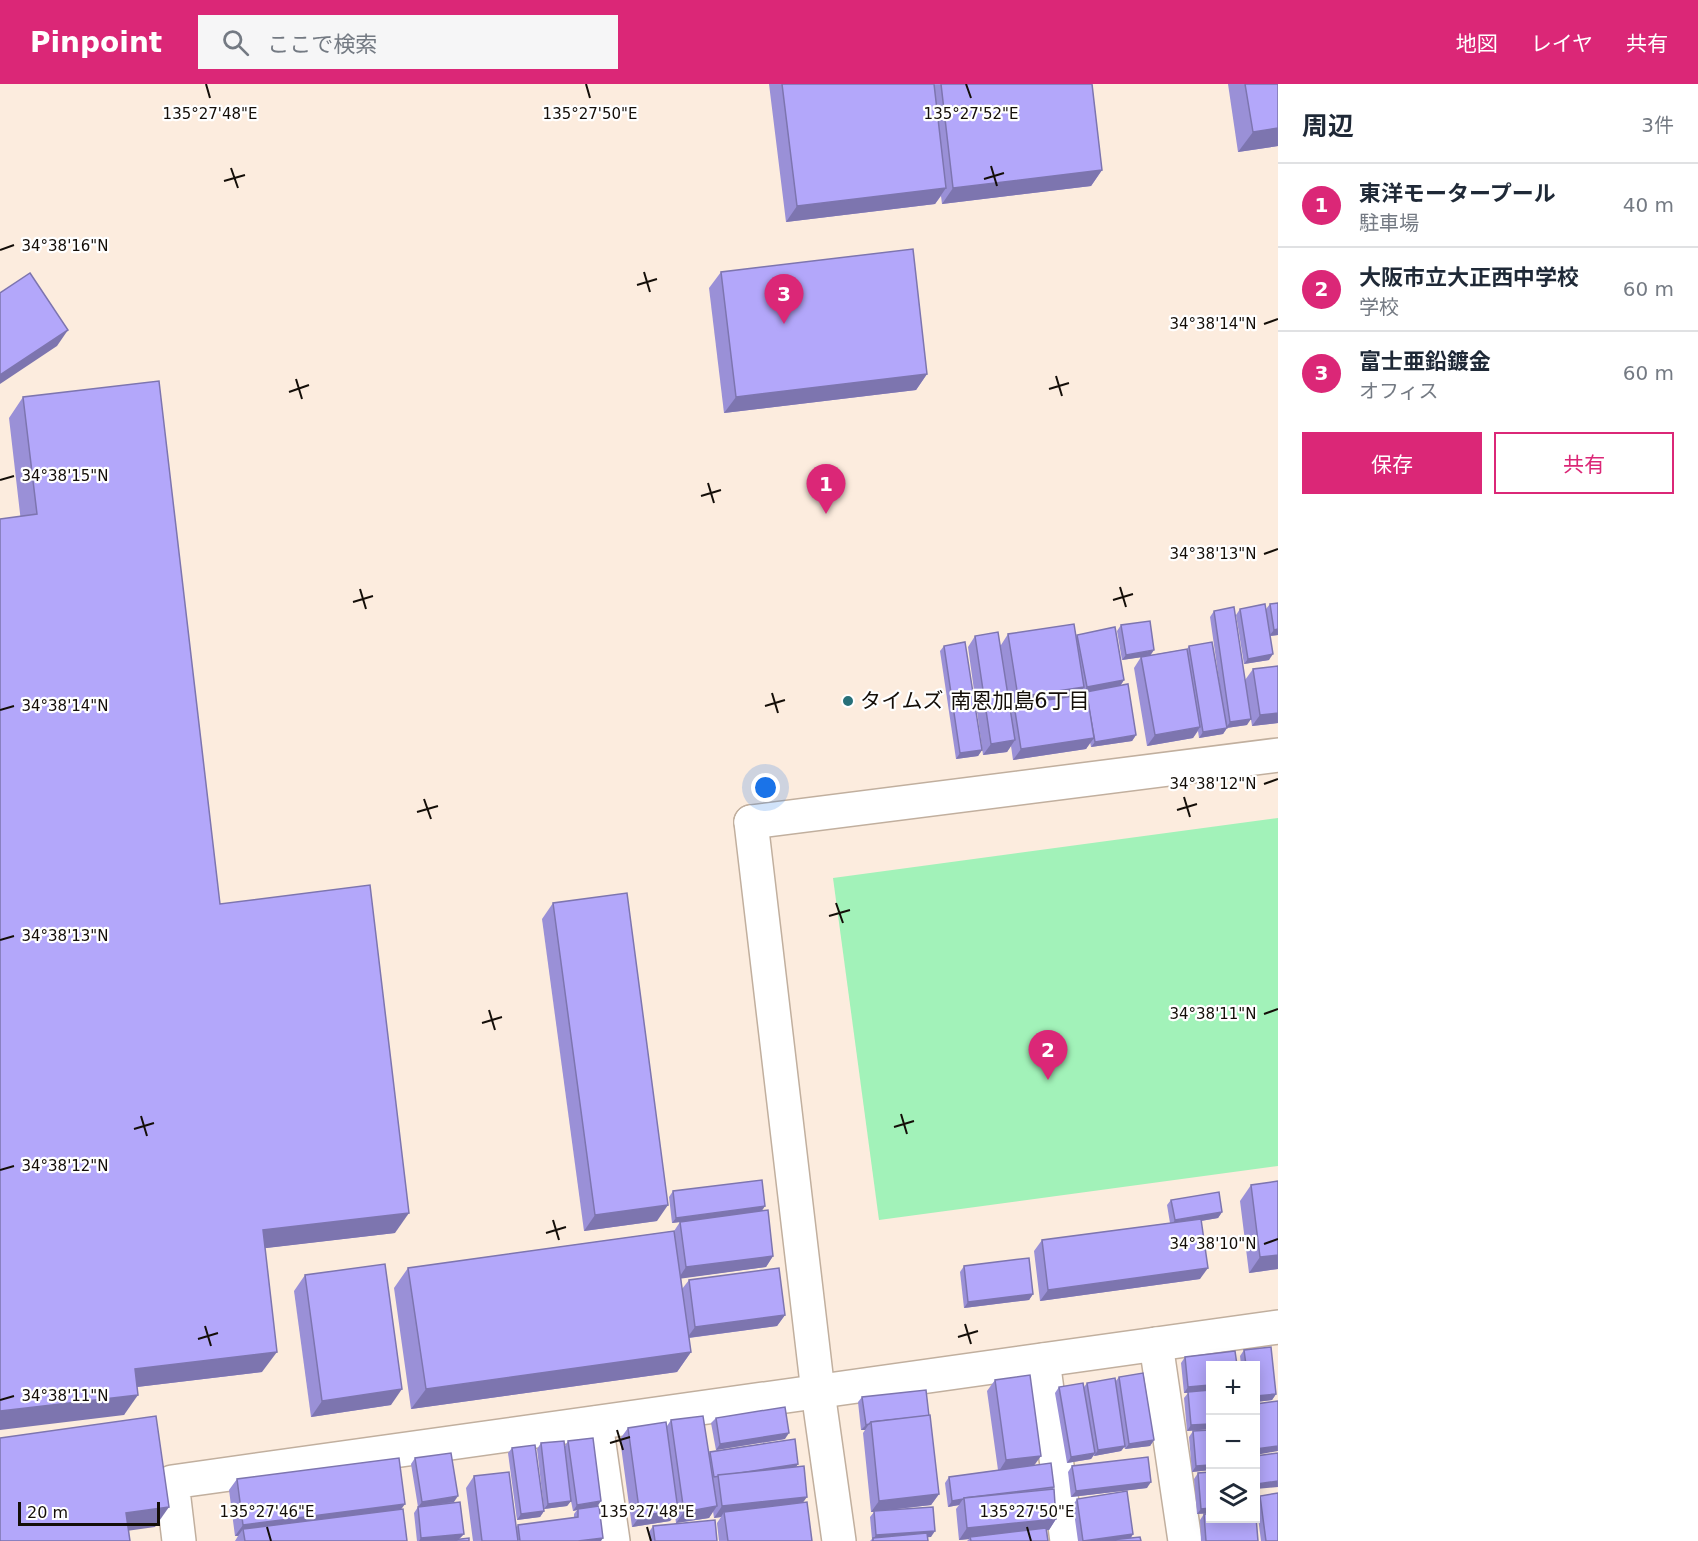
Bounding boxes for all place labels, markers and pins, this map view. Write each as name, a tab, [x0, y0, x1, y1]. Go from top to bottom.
pin: 3	[764, 274, 804, 324]
pin: 1	[806, 464, 846, 514]
place label: タイムズ 南恩加島6丁目	[860, 689, 1090, 713]
marker: タイムズ 南恩加島6丁目	[841, 694, 855, 708]
pin: 2	[1028, 1030, 1068, 1080]

